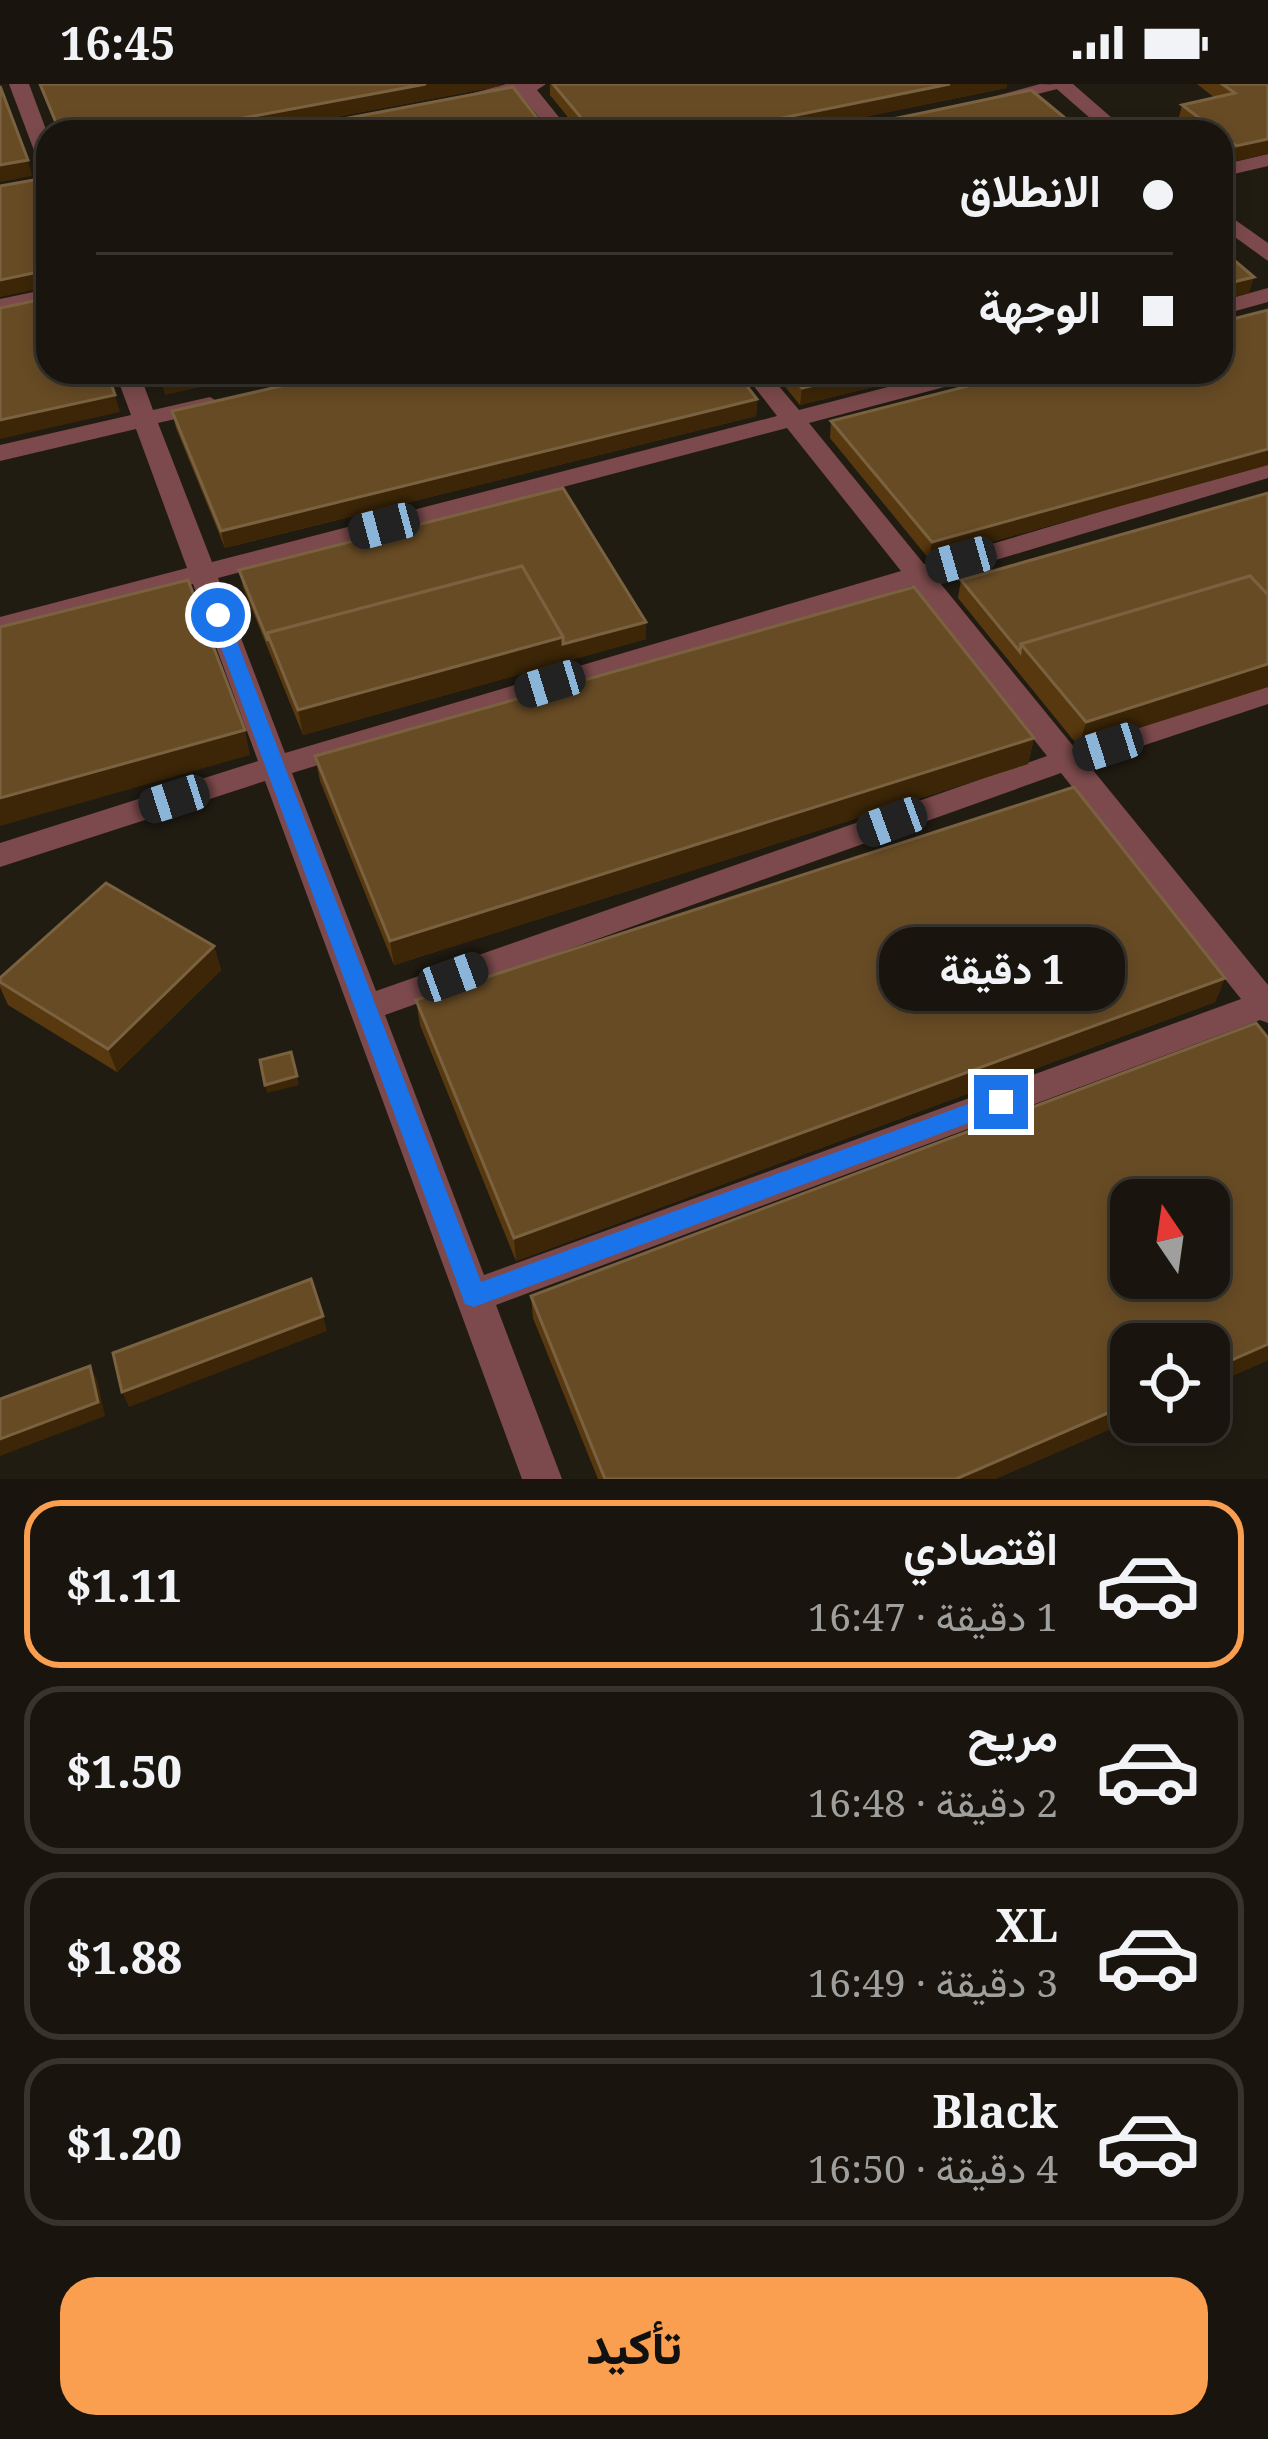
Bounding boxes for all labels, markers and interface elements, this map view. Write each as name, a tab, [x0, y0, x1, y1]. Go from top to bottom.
text: 16:45	[60, 12, 175, 73]
text: الانطلاق	[960, 159, 1101, 220]
text: الوجهة	[979, 275, 1101, 336]
car	[345, 499, 423, 553]
car	[921, 533, 1001, 587]
route start	[191, 588, 245, 642]
car	[510, 656, 590, 712]
car	[1068, 719, 1148, 775]
car	[134, 771, 214, 827]
car	[852, 793, 932, 851]
callout: 1 دقيقة	[878, 928, 1124, 1012]
text: 1 دقيقة	[940, 942, 1064, 995]
car	[413, 948, 493, 1006]
route end	[974, 1075, 1028, 1129]
north arrow	[1110, 1179, 1230, 1299]
map controls	[1110, 1179, 1230, 1443]
button: locate	[1110, 1323, 1230, 1443]
text: اقتصادي	[903, 1517, 1058, 1578]
icon: car	[1094, 1530, 1202, 1638]
text: $1.11	[66, 1554, 182, 1615]
text: 1 دقيقة · 16:47	[807, 1589, 1058, 1642]
text: مريح	[967, 1703, 1058, 1764]
icon: car	[1094, 1716, 1202, 1824]
text: $1.50	[66, 1740, 182, 1801]
text: 2 دقيقة · 16:48	[807, 1775, 1058, 1828]
text: XL	[996, 1894, 1058, 1955]
icon: car	[1094, 1902, 1202, 2010]
text: $1.88	[66, 1926, 182, 1987]
text: 3 دقيقة · 16:49	[807, 1955, 1058, 2008]
text: Black	[933, 2080, 1058, 2141]
icon: car	[1094, 2088, 1202, 2196]
text: $1.20	[66, 2112, 182, 2173]
text: 4 دقيقة · 16:50	[807, 2141, 1058, 2194]
button: تأكيد	[60, 2277, 1208, 2415]

